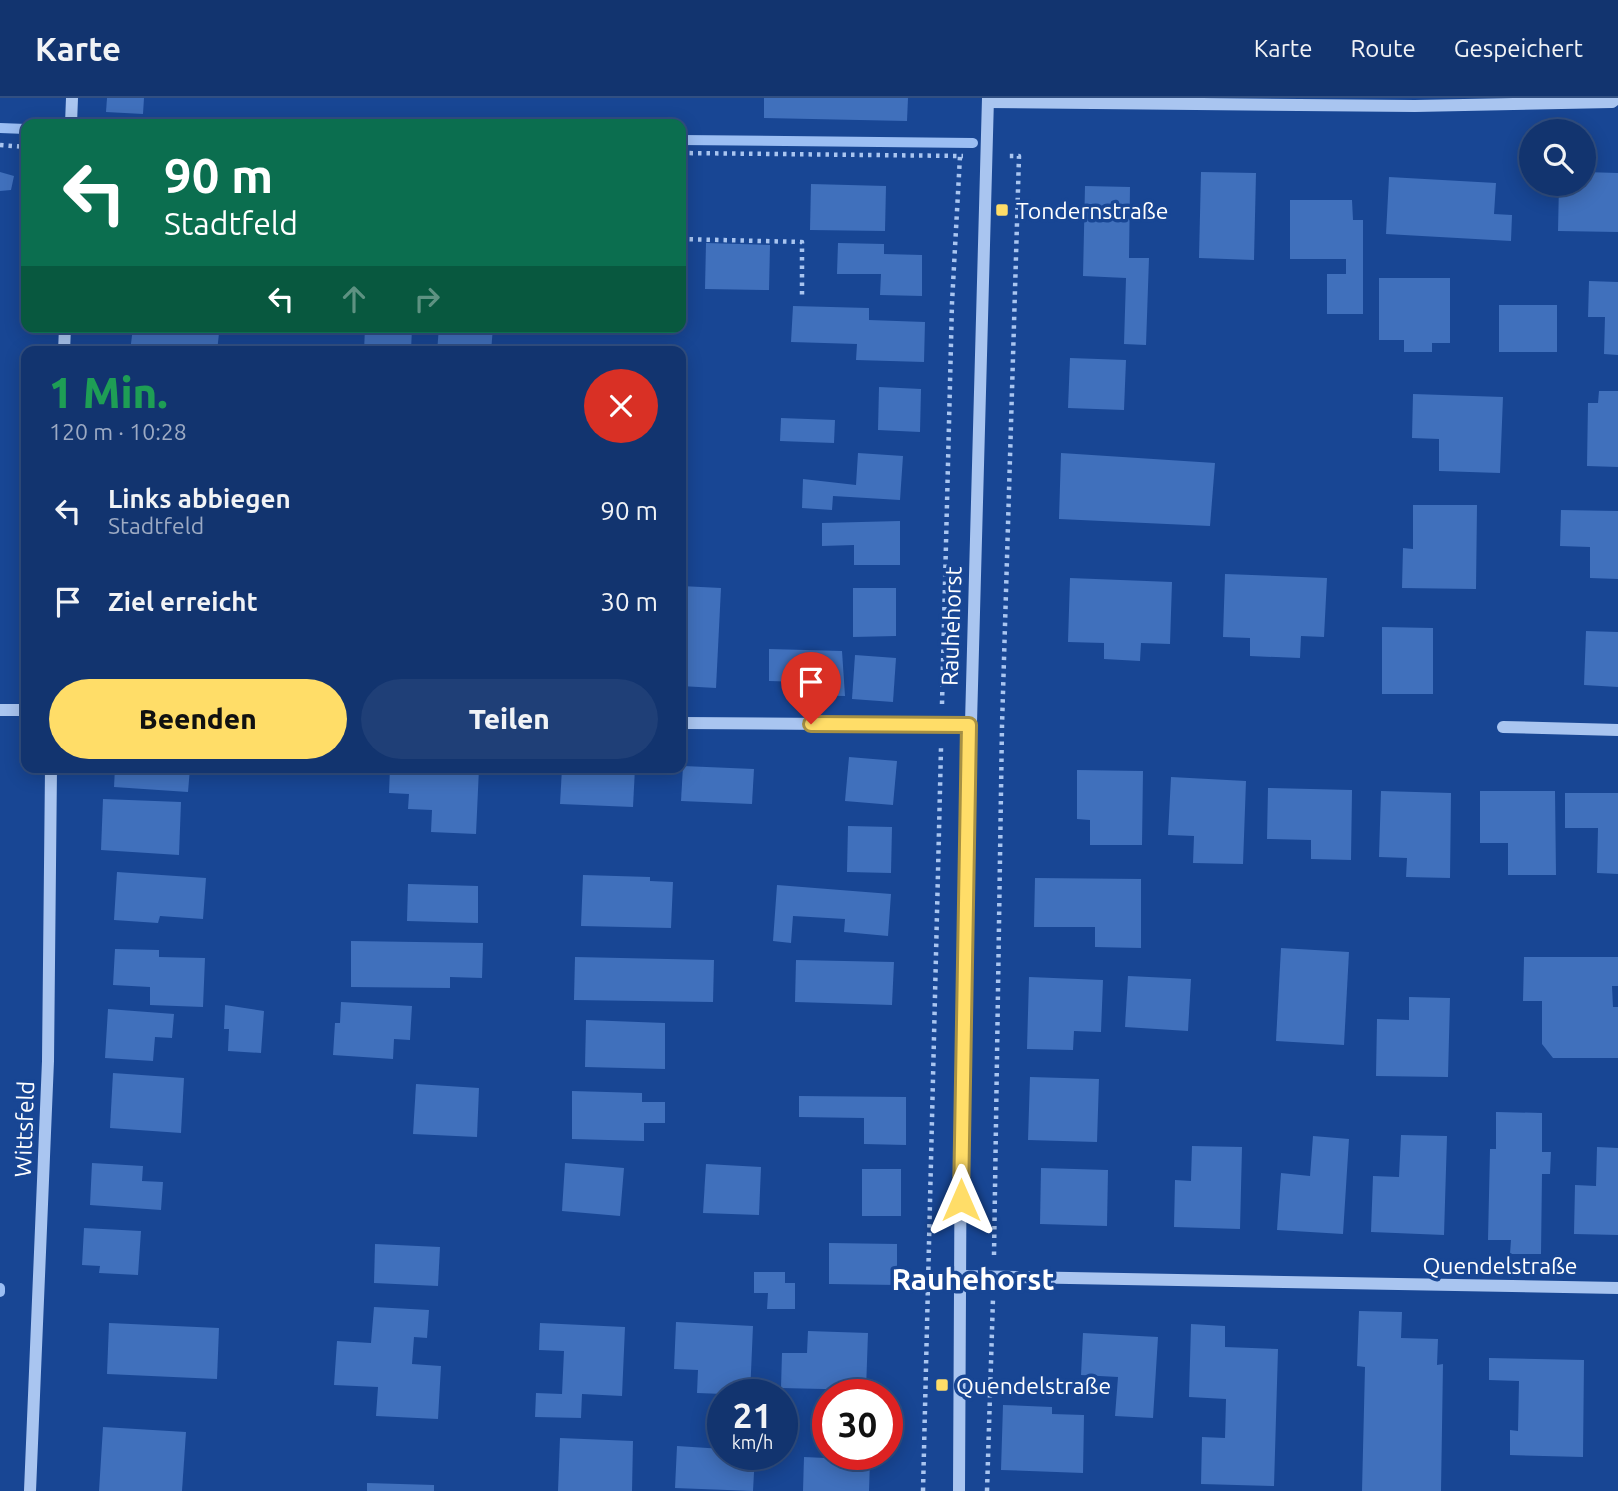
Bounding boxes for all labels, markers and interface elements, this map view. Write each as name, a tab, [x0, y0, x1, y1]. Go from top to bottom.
text: Karte	[35, 30, 121, 67]
text: Karte	[1254, 35, 1312, 62]
text: Route	[1350, 35, 1416, 62]
text: Gespeichert	[1454, 35, 1583, 62]
map controls	[1519, 119, 1596, 196]
button: search	[1519, 119, 1596, 196]
icon: left	[49, 147, 140, 238]
text: 90 m	[164, 147, 273, 202]
place label: Tondernstraße	[1016, 198, 1168, 223]
marker: Tondernstraße	[994, 202, 1010, 218]
text: Stadtfeld	[164, 205, 298, 241]
icon: left	[262, 280, 300, 318]
icon: ahead	[335, 280, 373, 318]
icon: right	[408, 280, 446, 318]
text: 1 Min.	[49, 369, 168, 416]
button: close	[584, 369, 658, 443]
text: 120 m · 10:28	[49, 419, 187, 444]
text: Links abbiegen	[108, 484, 291, 513]
icon: left	[49, 492, 87, 530]
text: 90 m	[600, 496, 658, 525]
text: Stadtfeld	[108, 513, 204, 538]
street label: Rauhehorst	[936, 566, 966, 686]
icon: arrive	[49, 583, 87, 621]
text: Ziel erreicht	[108, 587, 258, 616]
text: 30 m	[600, 587, 658, 616]
pin	[781, 652, 841, 724]
icon: arrive	[792, 663, 830, 701]
button: Beenden	[49, 679, 347, 759]
button: Teilen	[361, 679, 658, 759]
street label: Wittsfeld	[10, 1080, 38, 1178]
position arrow	[924, 1163, 998, 1237]
street label: Quendelstraße	[1422, 1253, 1578, 1278]
district label: Rauhehorst	[892, 1262, 1054, 1296]
place label: Quendelstraße	[956, 1373, 1111, 1398]
marker: Quendelstraße	[934, 1377, 950, 1393]
speed limit sign: 30	[812, 1379, 903, 1470]
text: 21	[733, 1395, 772, 1435]
text: km/h	[732, 1432, 773, 1452]

